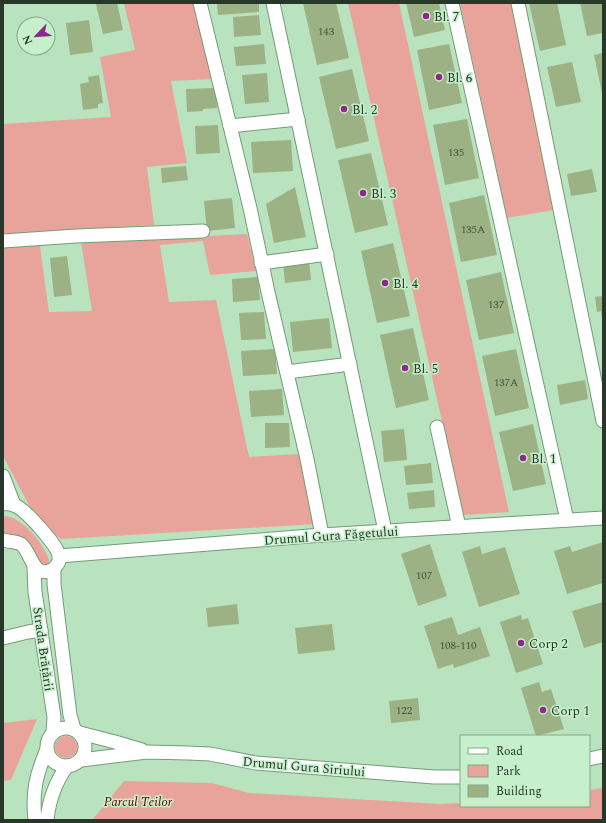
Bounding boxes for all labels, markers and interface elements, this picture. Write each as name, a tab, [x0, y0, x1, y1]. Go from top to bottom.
place label: Bl. 7	[434, 7, 459, 27]
marker: Bl. 7	[421, 11, 431, 21]
north arrow	[16, 16, 56, 56]
house number: 143	[318, 23, 335, 40]
text: N	[18, 32, 37, 48]
place label: Bl. 6	[447, 68, 473, 88]
marker: Bl. 6	[434, 72, 444, 82]
place label: Bl. 2	[352, 100, 377, 120]
marker: Bl. 2	[339, 104, 349, 114]
house number: 135	[448, 144, 464, 161]
place label: Bl. 3	[371, 184, 397, 204]
marker: Bl. 3	[358, 188, 368, 198]
house number: 135A	[461, 221, 485, 238]
place label: Bl. 4	[393, 274, 419, 294]
marker: Bl. 4	[380, 278, 390, 288]
house number: 137	[488, 296, 505, 313]
place label: Bl. 5	[413, 359, 438, 379]
marker: Bl. 5	[400, 363, 410, 373]
house number: 137A	[494, 374, 518, 391]
place label: Bl. 1	[531, 449, 556, 469]
marker: Bl. 1	[518, 453, 528, 463]
street label: Drumul Gura Făgetului	[263, 521, 399, 551]
house number: 107	[416, 567, 433, 584]
street label: Strada Brățării	[27, 606, 59, 692]
place label: Corp 2	[529, 634, 568, 654]
house number: 108-110	[439, 637, 477, 654]
marker: Corp 2	[516, 638, 526, 648]
place label: Corp 1	[551, 701, 590, 721]
house number: 122	[396, 702, 413, 719]
marker: Corp 1	[538, 705, 548, 715]
legend	[460, 735, 590, 807]
text: Road	[496, 742, 523, 761]
street label: Drumul Gura Siriului	[242, 752, 366, 782]
text: Park	[496, 762, 521, 781]
text: Building	[496, 782, 542, 801]
park label: Parcul Teilor	[104, 792, 173, 812]

